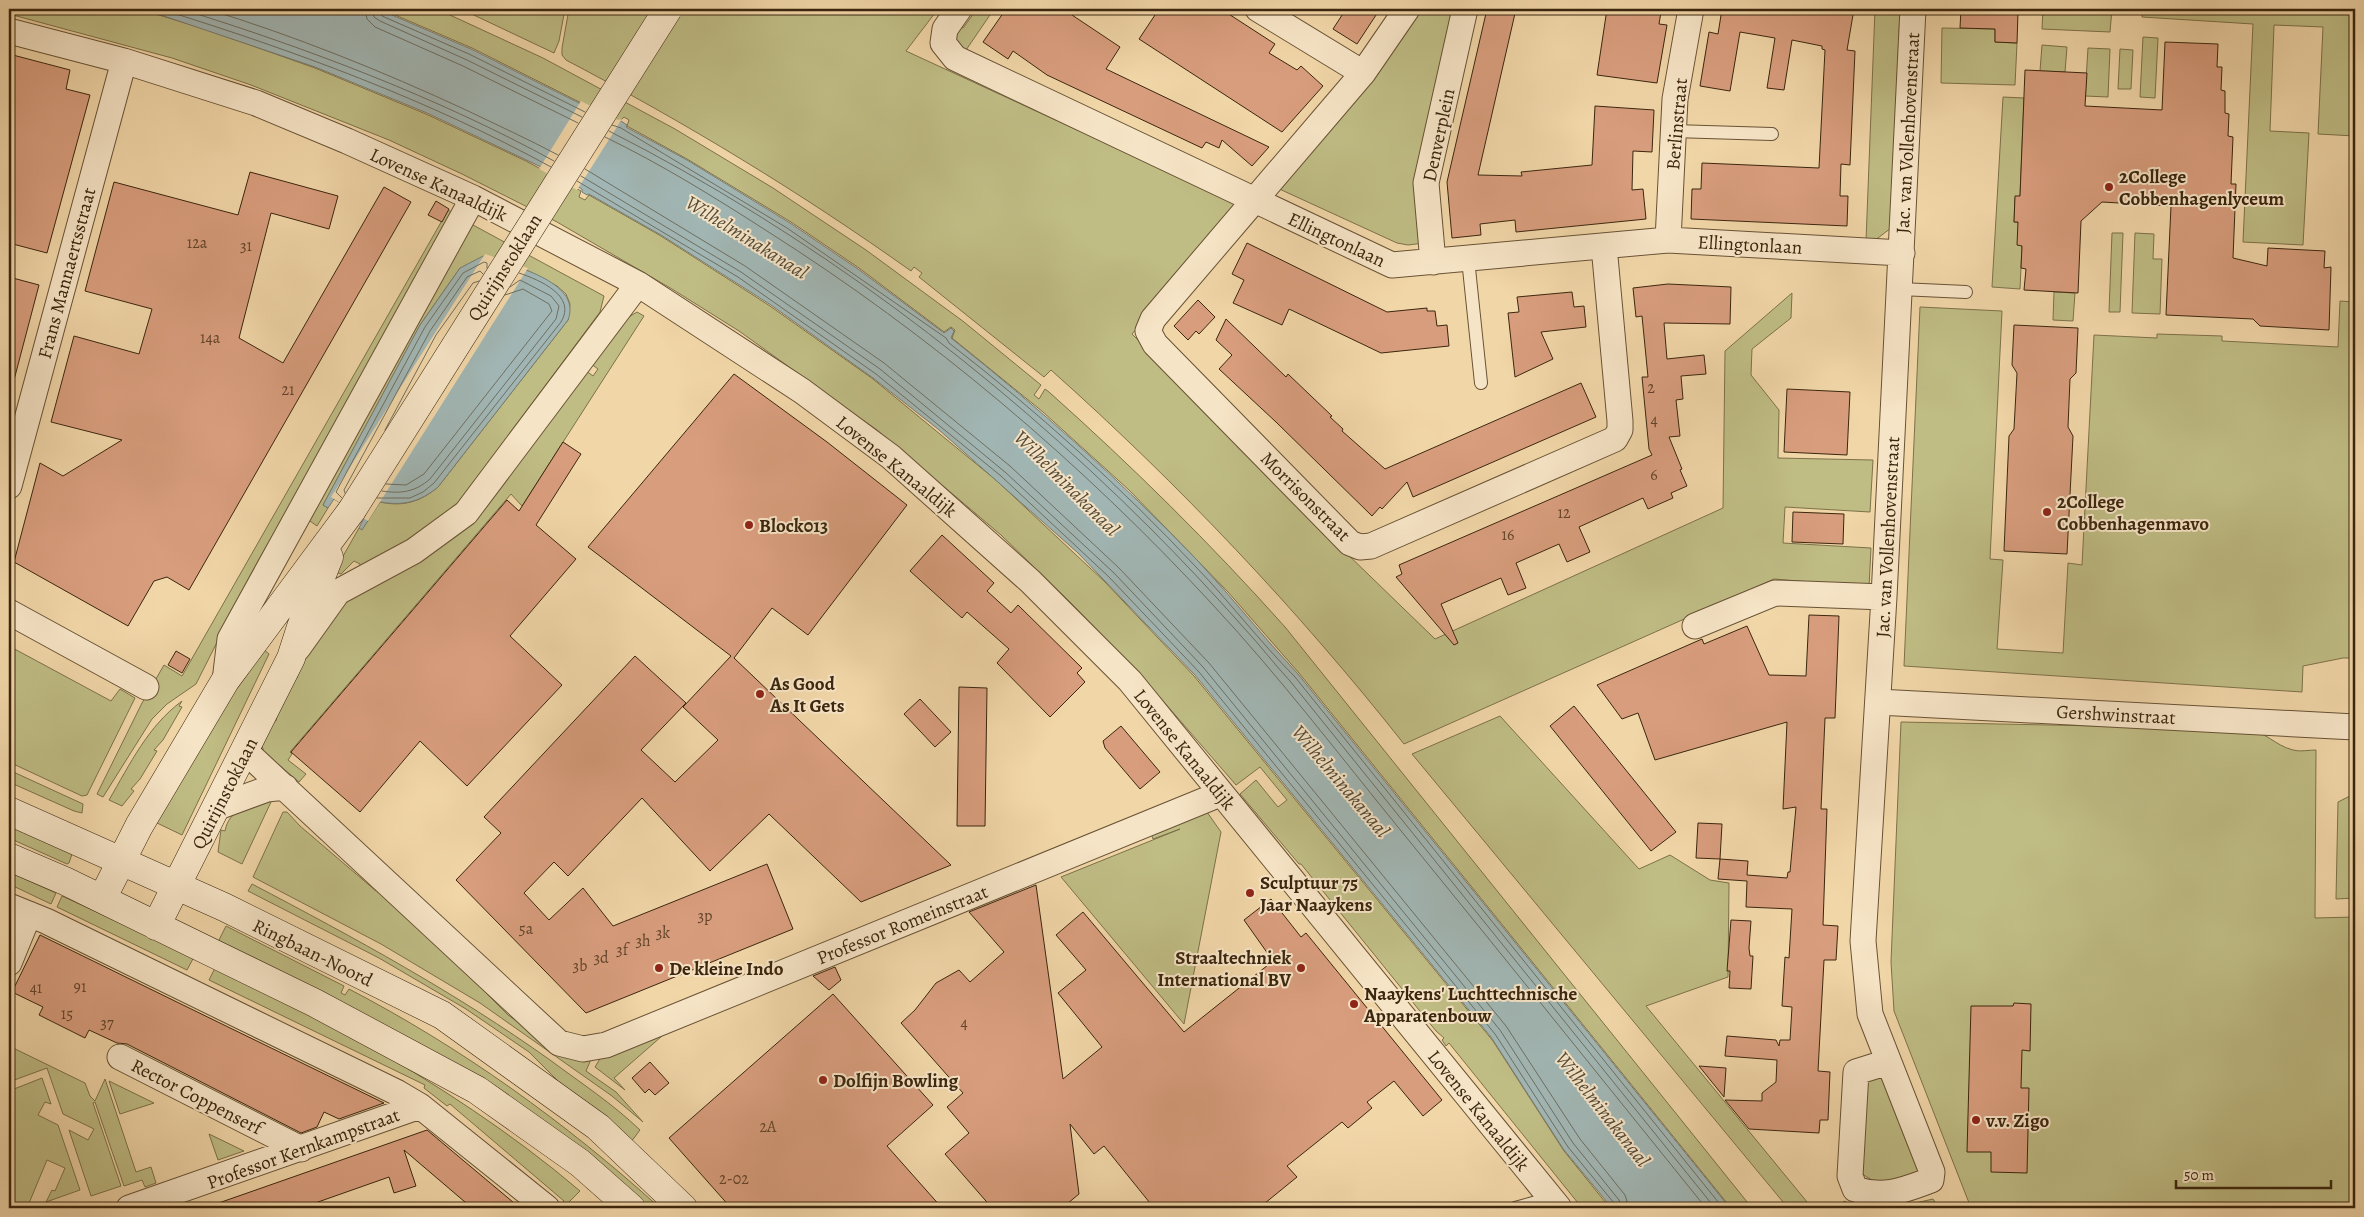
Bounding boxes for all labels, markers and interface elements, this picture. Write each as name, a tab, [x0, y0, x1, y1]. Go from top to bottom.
street label: Jac. van Vollenhovenstraat	[1890, 32, 1926, 234]
street label: Berlinstraat	[1660, 77, 1694, 171]
street label: Denverplein	[1416, 86, 1462, 184]
street label: Lovense Kanaaldijk	[366, 142, 512, 228]
place label: 2College Cobbenhagenlyceum	[2119, 164, 2284, 212]
marker: 2College Cobbenhagenlyceum	[2103, 181, 2115, 193]
street label: Frans Mannaertsstraat	[32, 185, 102, 362]
water label: Wilhelminakanaal	[680, 189, 813, 286]
street label: Ellingtonlaan	[1284, 206, 1390, 274]
street label: Quirijnstoklaan	[461, 209, 548, 326]
street label: Ellingtonlaan	[1697, 229, 1803, 261]
house number: 12a	[187, 232, 208, 254]
house number: 31	[240, 235, 253, 257]
house number: 14a	[200, 327, 221, 349]
house number: 2	[1647, 377, 1655, 399]
house number: 21	[281, 379, 295, 401]
house number: 4	[1650, 409, 1658, 431]
street label: Lovense Kanaaldijk	[830, 410, 963, 524]
water label: Wilhelminakanaal	[1008, 424, 1126, 542]
street label: Jac. van Vollenhovenstraat	[1870, 436, 1906, 638]
street label: Morrisonstraat	[1255, 446, 1356, 547]
house number: 6	[1650, 464, 1658, 486]
place label: 2College Cobbenhagenmavo	[2057, 489, 2209, 537]
house number: 12	[1557, 502, 1571, 524]
marker: 2College Cobbenhagenmavo	[2041, 506, 2053, 518]
place label: Block013	[759, 513, 828, 539]
marker: Block013	[743, 519, 755, 531]
house number: 16	[1502, 524, 1514, 546]
place label: As Good As It Gets	[769, 671, 845, 719]
street label: Lovense Kanaaldijk	[1127, 684, 1242, 816]
marker: As Good As It Gets	[754, 688, 766, 700]
street label: Gershwinstraat	[2056, 699, 2176, 731]
water label: Wilhelminakanaal	[1285, 719, 1396, 843]
street label: Quirijnstoklaan	[186, 733, 264, 854]
place label: Sculptuur 75 Jaar Naaykens	[1260, 870, 1373, 918]
street label: Professor Romeinstraat	[813, 879, 992, 971]
marker: Sculptuur 75 Jaar Naaykens	[1244, 887, 1256, 899]
house number: 3p	[697, 905, 713, 927]
street label: Ringbaan-Noord	[248, 913, 378, 994]
house number: 5a	[519, 918, 534, 940]
house number: 3k	[656, 922, 670, 944]
house number: 3h	[635, 930, 651, 952]
house number: 3f	[616, 939, 631, 961]
place label: Straaltechniek International BV	[1157, 945, 1291, 993]
house number: 3d	[593, 947, 609, 969]
house number: 3b	[573, 955, 587, 977]
place label: De kleine Indo	[669, 956, 784, 982]
marker: De kleine Indo	[653, 962, 665, 974]
marker: Straaltechniek International BV	[1295, 962, 1307, 974]
house number: 91	[74, 976, 87, 998]
house number: 41	[30, 977, 43, 999]
place label: Naaykens' Luchttechnische Apparatenbouw	[1363, 981, 1577, 1029]
marker: Naaykens' Luchttechnische Apparatenbouw	[1348, 998, 1360, 1010]
house number: 15	[61, 1003, 73, 1025]
house number: 37	[100, 1012, 114, 1034]
house number: 4	[960, 1012, 968, 1034]
street label: Lovense Kanaaldijk	[1421, 1045, 1536, 1177]
water label: Wilhelminakanaal	[1549, 1046, 1656, 1173]
street label: Rector Coppenserf	[126, 1053, 269, 1142]
place label: Dolfijn Bowling	[833, 1068, 958, 1094]
marker: Dolfijn Bowling	[817, 1074, 829, 1086]
street label: Professor Kernkampstraat	[203, 1102, 403, 1196]
place label: v.v. Zigo	[1985, 1108, 2050, 1134]
marker: v.v. Zigo	[1970, 1114, 1982, 1126]
house number: 2A	[760, 1116, 777, 1138]
scale bar	[2176, 1157, 2332, 1189]
text: 50 m	[2184, 1165, 2214, 1185]
house number: 2-02	[719, 1168, 749, 1190]

